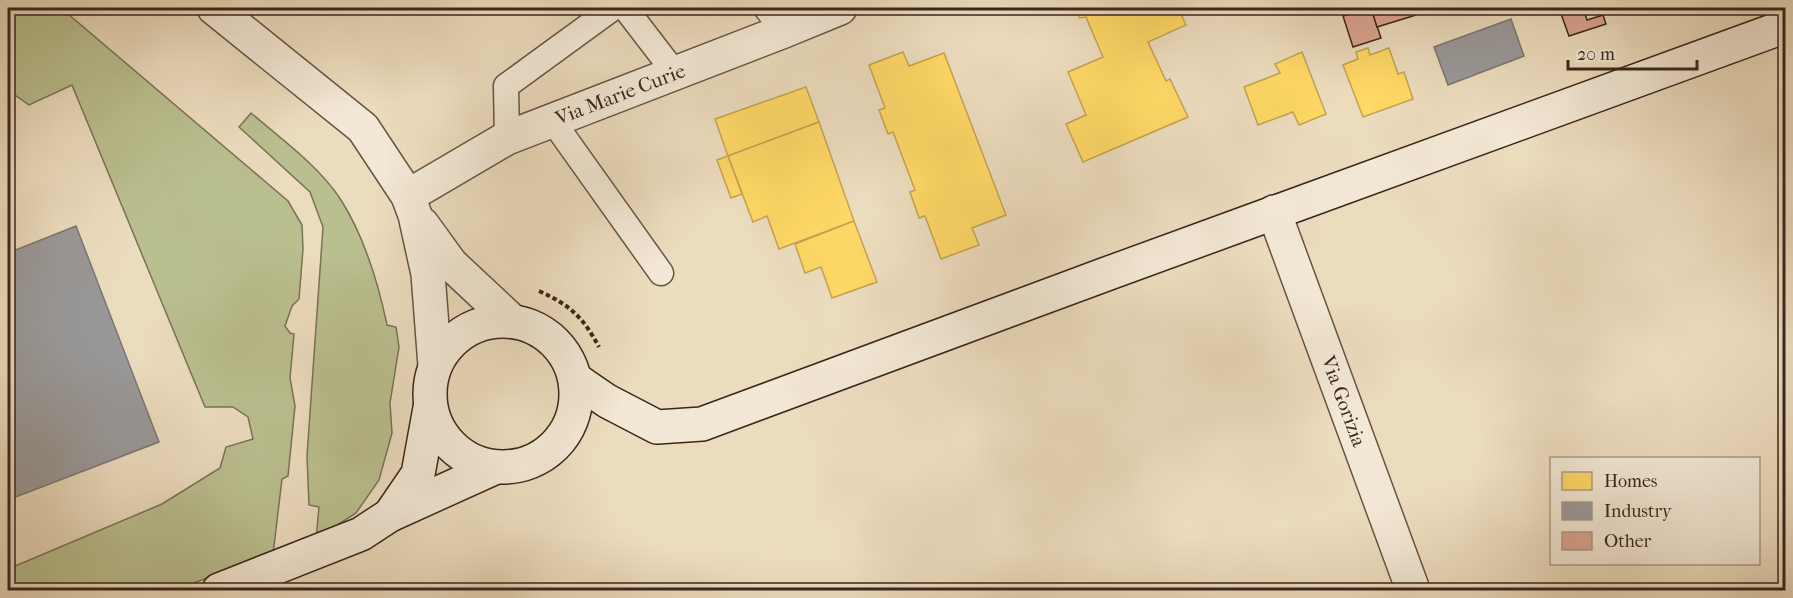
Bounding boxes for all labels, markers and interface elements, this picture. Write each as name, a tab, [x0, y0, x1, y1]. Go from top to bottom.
scale bar	[1568, 33, 1697, 71]
text: 20 m	[1577, 44, 1615, 65]
street label: Via Marie Curie	[551, 59, 689, 130]
street label: Via Gorizia	[1316, 352, 1371, 450]
legend	[1550, 457, 1760, 565]
text: Homes	[1604, 471, 1658, 492]
text: Industry	[1604, 501, 1673, 522]
text: Other	[1604, 531, 1652, 552]

